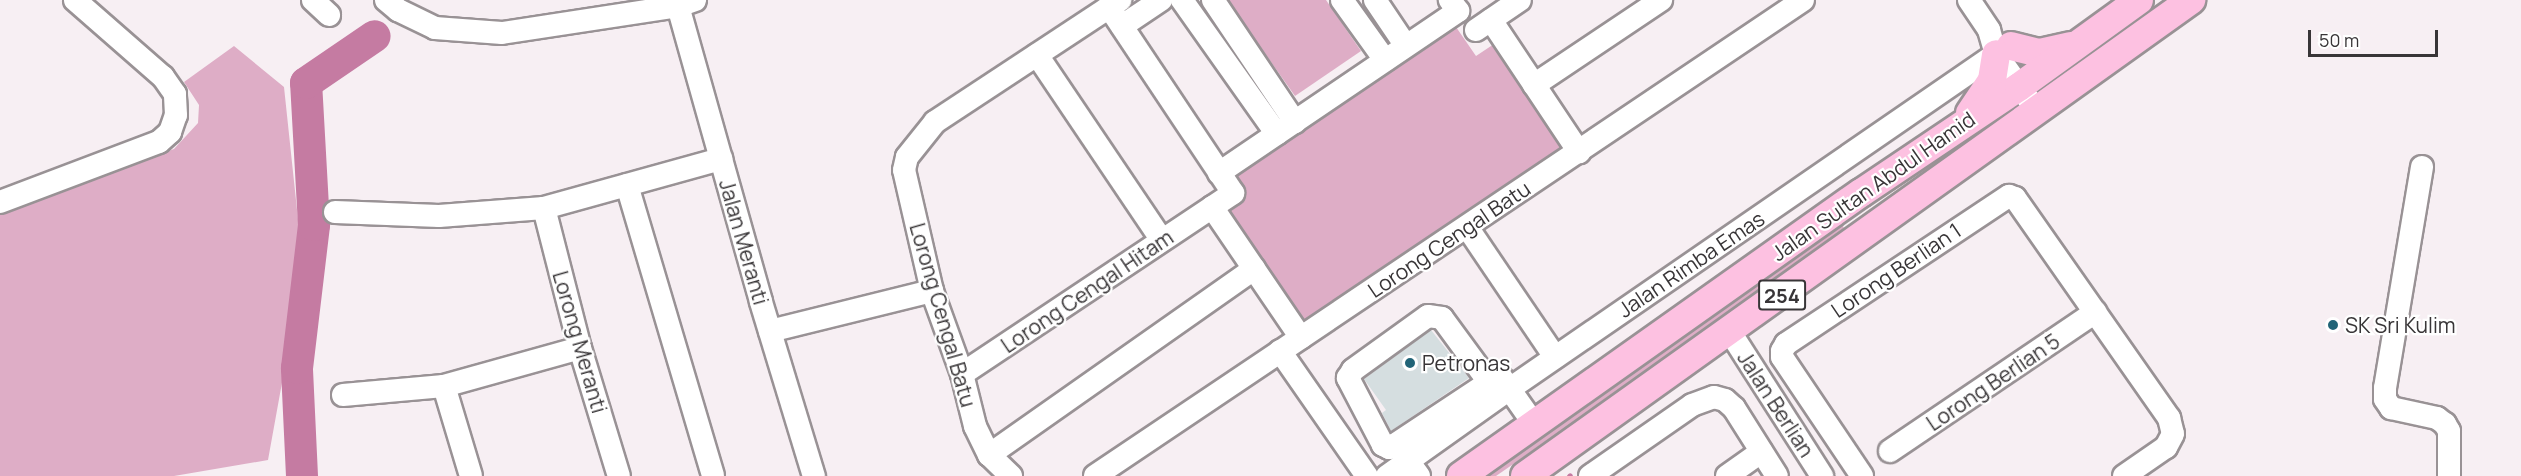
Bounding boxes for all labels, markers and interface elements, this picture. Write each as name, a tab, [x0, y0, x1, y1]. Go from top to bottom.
scale bar	[2311, 18, 2442, 56]
text: 50 m	[2319, 28, 2359, 52]
street label: Jalan Sultan Abdul Hamid	[1766, 106, 1980, 266]
street label: Lorong Cengal Batu	[1363, 175, 1535, 303]
street label: Jalan Meranti	[714, 176, 774, 308]
street label: Jalan Rimba Emas	[1613, 206, 1769, 322]
street label: Lorong Berlian 1	[1826, 217, 1966, 323]
street label: Lorong Cengal Batu	[905, 220, 981, 410]
street label: Lorong Cengal Hitam	[996, 224, 1178, 358]
street label: Lorong Meranti	[548, 268, 612, 416]
road number: 254	[1758, 278, 1806, 312]
place label: SK Sri Kulim	[2345, 312, 2456, 338]
marker: SK Sri Kulim	[2326, 318, 2340, 332]
street label: Lorong Berlian 5	[1922, 328, 2064, 436]
street label: Jalan Berlian	[1732, 346, 1820, 462]
place label: Petronas	[1422, 350, 1510, 376]
marker: Petronas	[1403, 356, 1417, 370]

